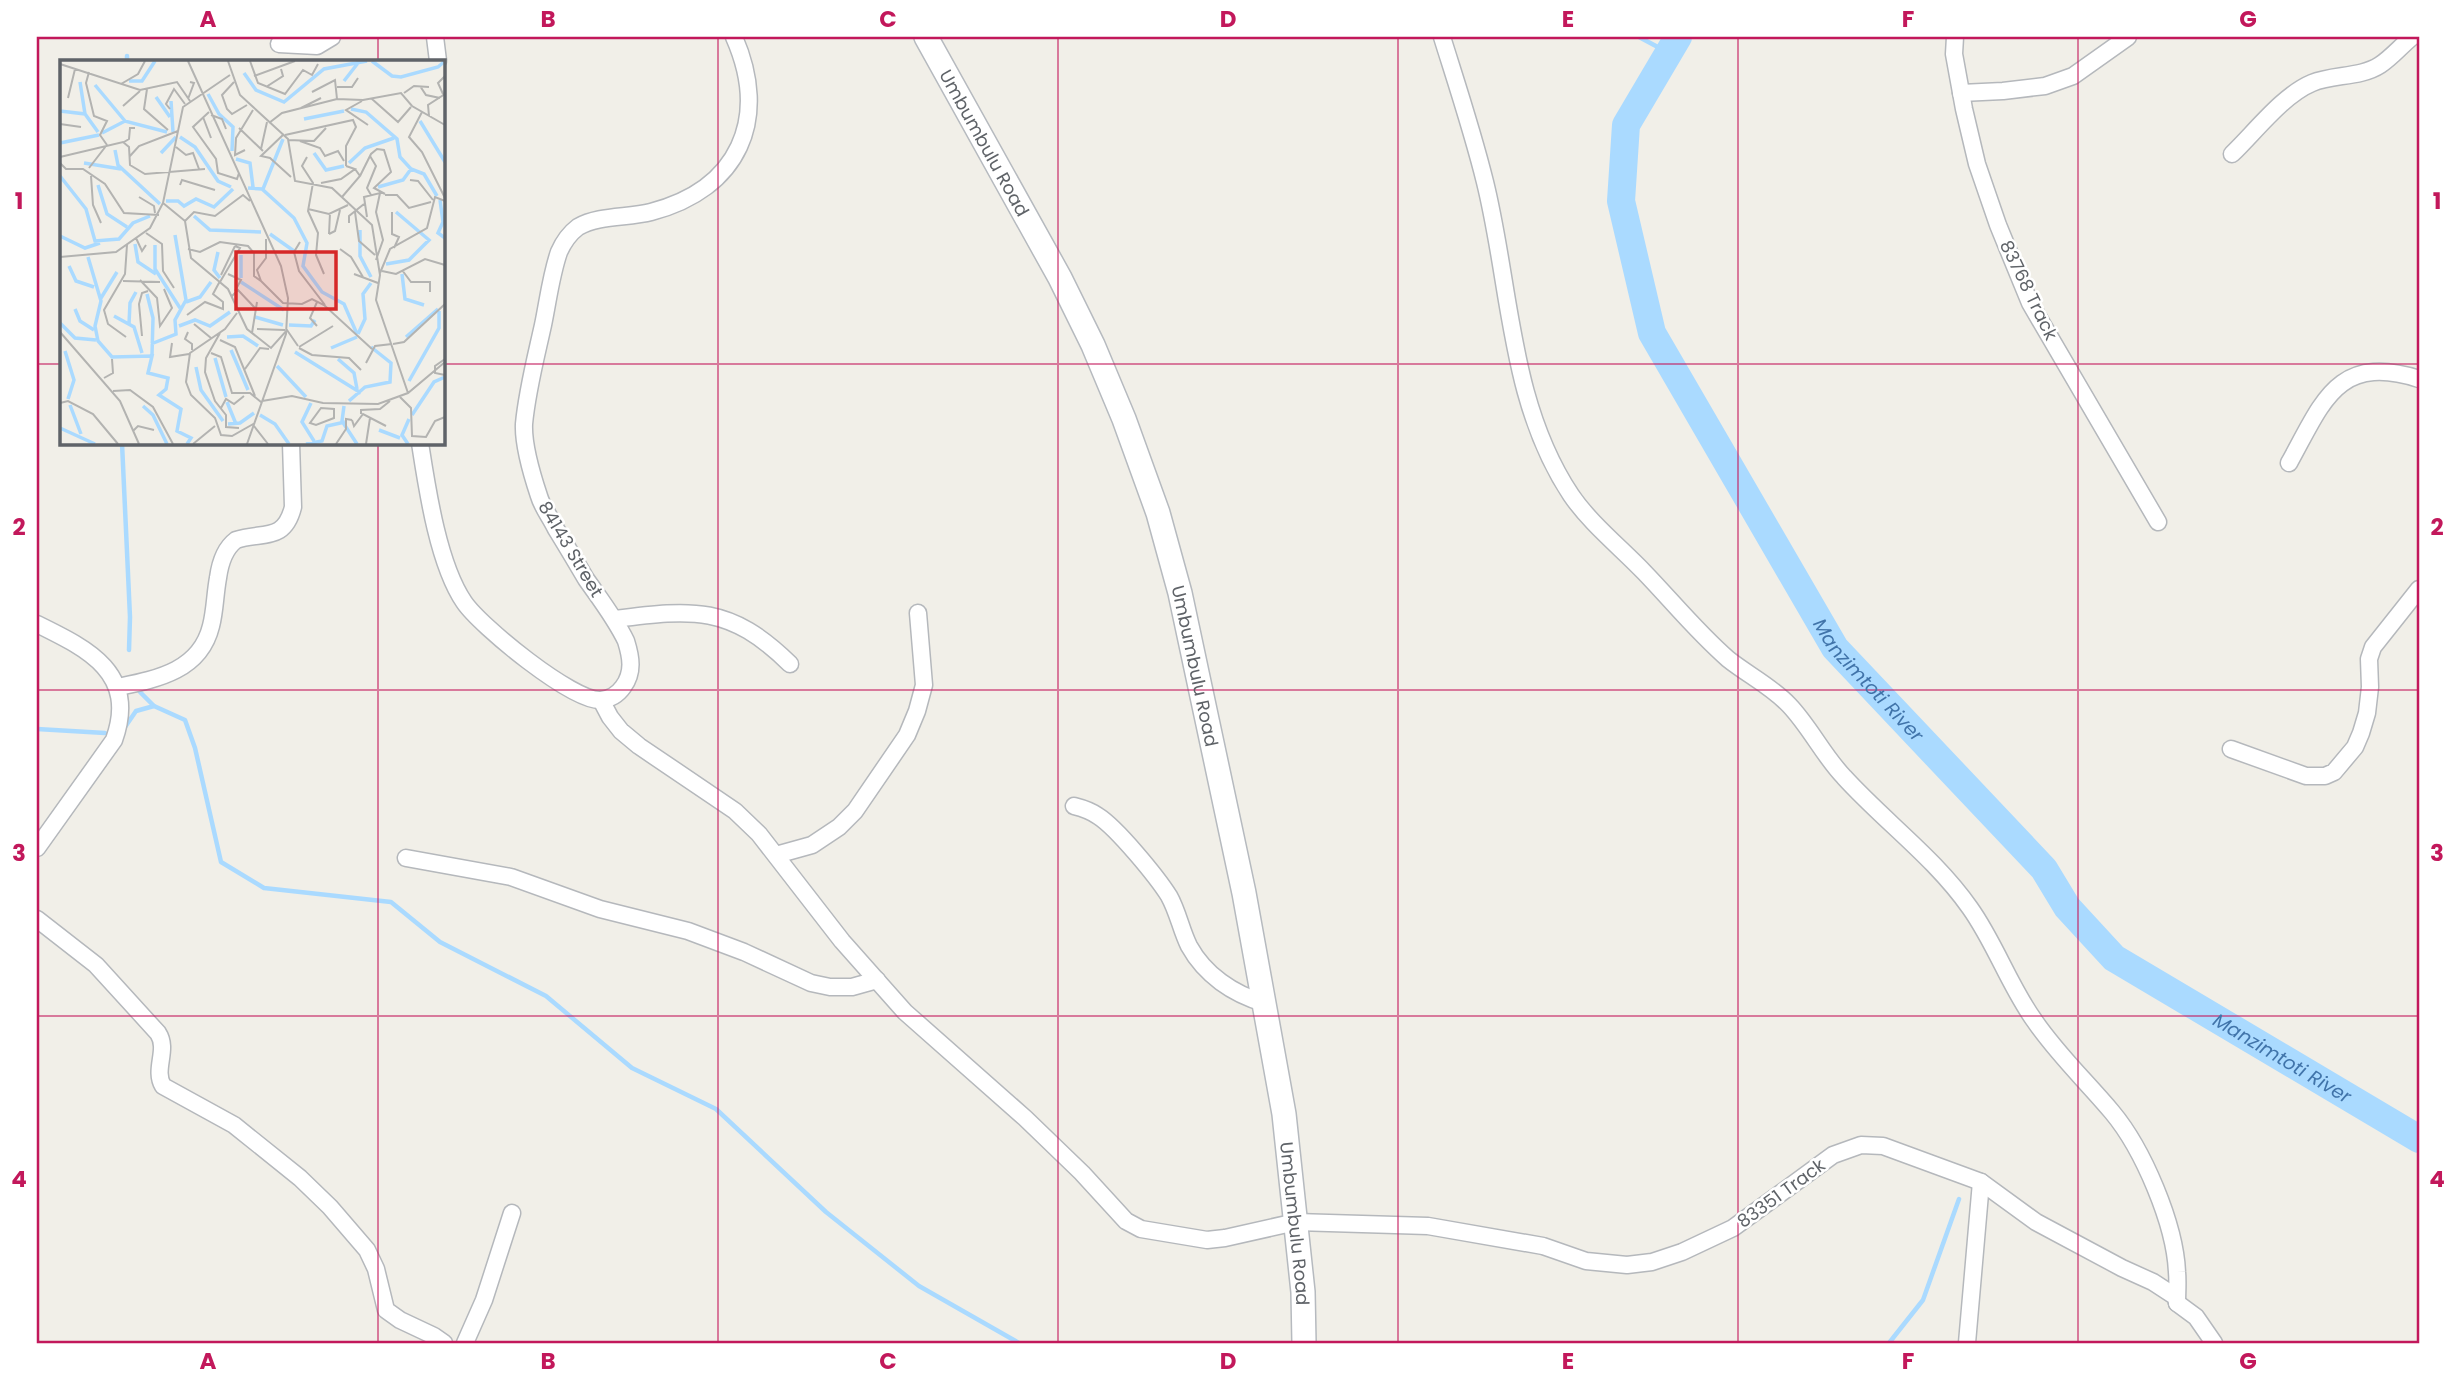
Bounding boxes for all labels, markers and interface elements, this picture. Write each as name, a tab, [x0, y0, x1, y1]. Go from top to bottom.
text: A	[200, 3, 217, 35]
text: B	[540, 3, 556, 35]
text: C	[879, 3, 897, 35]
text: D	[1220, 3, 1236, 35]
text: E	[1562, 3, 1574, 35]
text: F	[1902, 3, 1914, 35]
text: G	[2239, 3, 2257, 35]
inset map	[60, 60, 444, 444]
street label: Umbumbulu Road	[934, 65, 1036, 221]
text: 1	[15, 185, 23, 217]
text: 1	[2433, 185, 2441, 217]
street label: 83768 Track	[1994, 236, 2064, 345]
street label: 84143 Street	[533, 496, 609, 602]
text: 2	[12, 511, 26, 543]
text: 2	[2430, 511, 2444, 543]
street label: Umbumbulu Road	[1166, 582, 1225, 749]
water label: Manzimtoti River	[1807, 613, 1931, 748]
text: 3	[12, 837, 26, 869]
text: 3	[2430, 837, 2444, 869]
water label: Manzimtoti River	[2208, 1006, 2357, 1110]
street label: Umbumbulu Road	[1275, 1140, 1316, 1305]
street label: 83351 Track	[1732, 1152, 1831, 1233]
text: 4	[11, 1163, 27, 1195]
text: 4	[2429, 1163, 2445, 1195]
text: A	[200, 1345, 217, 1377]
text: B	[540, 1345, 556, 1377]
text: C	[879, 1345, 897, 1377]
text: D	[1220, 1345, 1236, 1377]
text: E	[1562, 1345, 1574, 1377]
text: F	[1902, 1345, 1914, 1377]
text: G	[2239, 1345, 2257, 1377]

